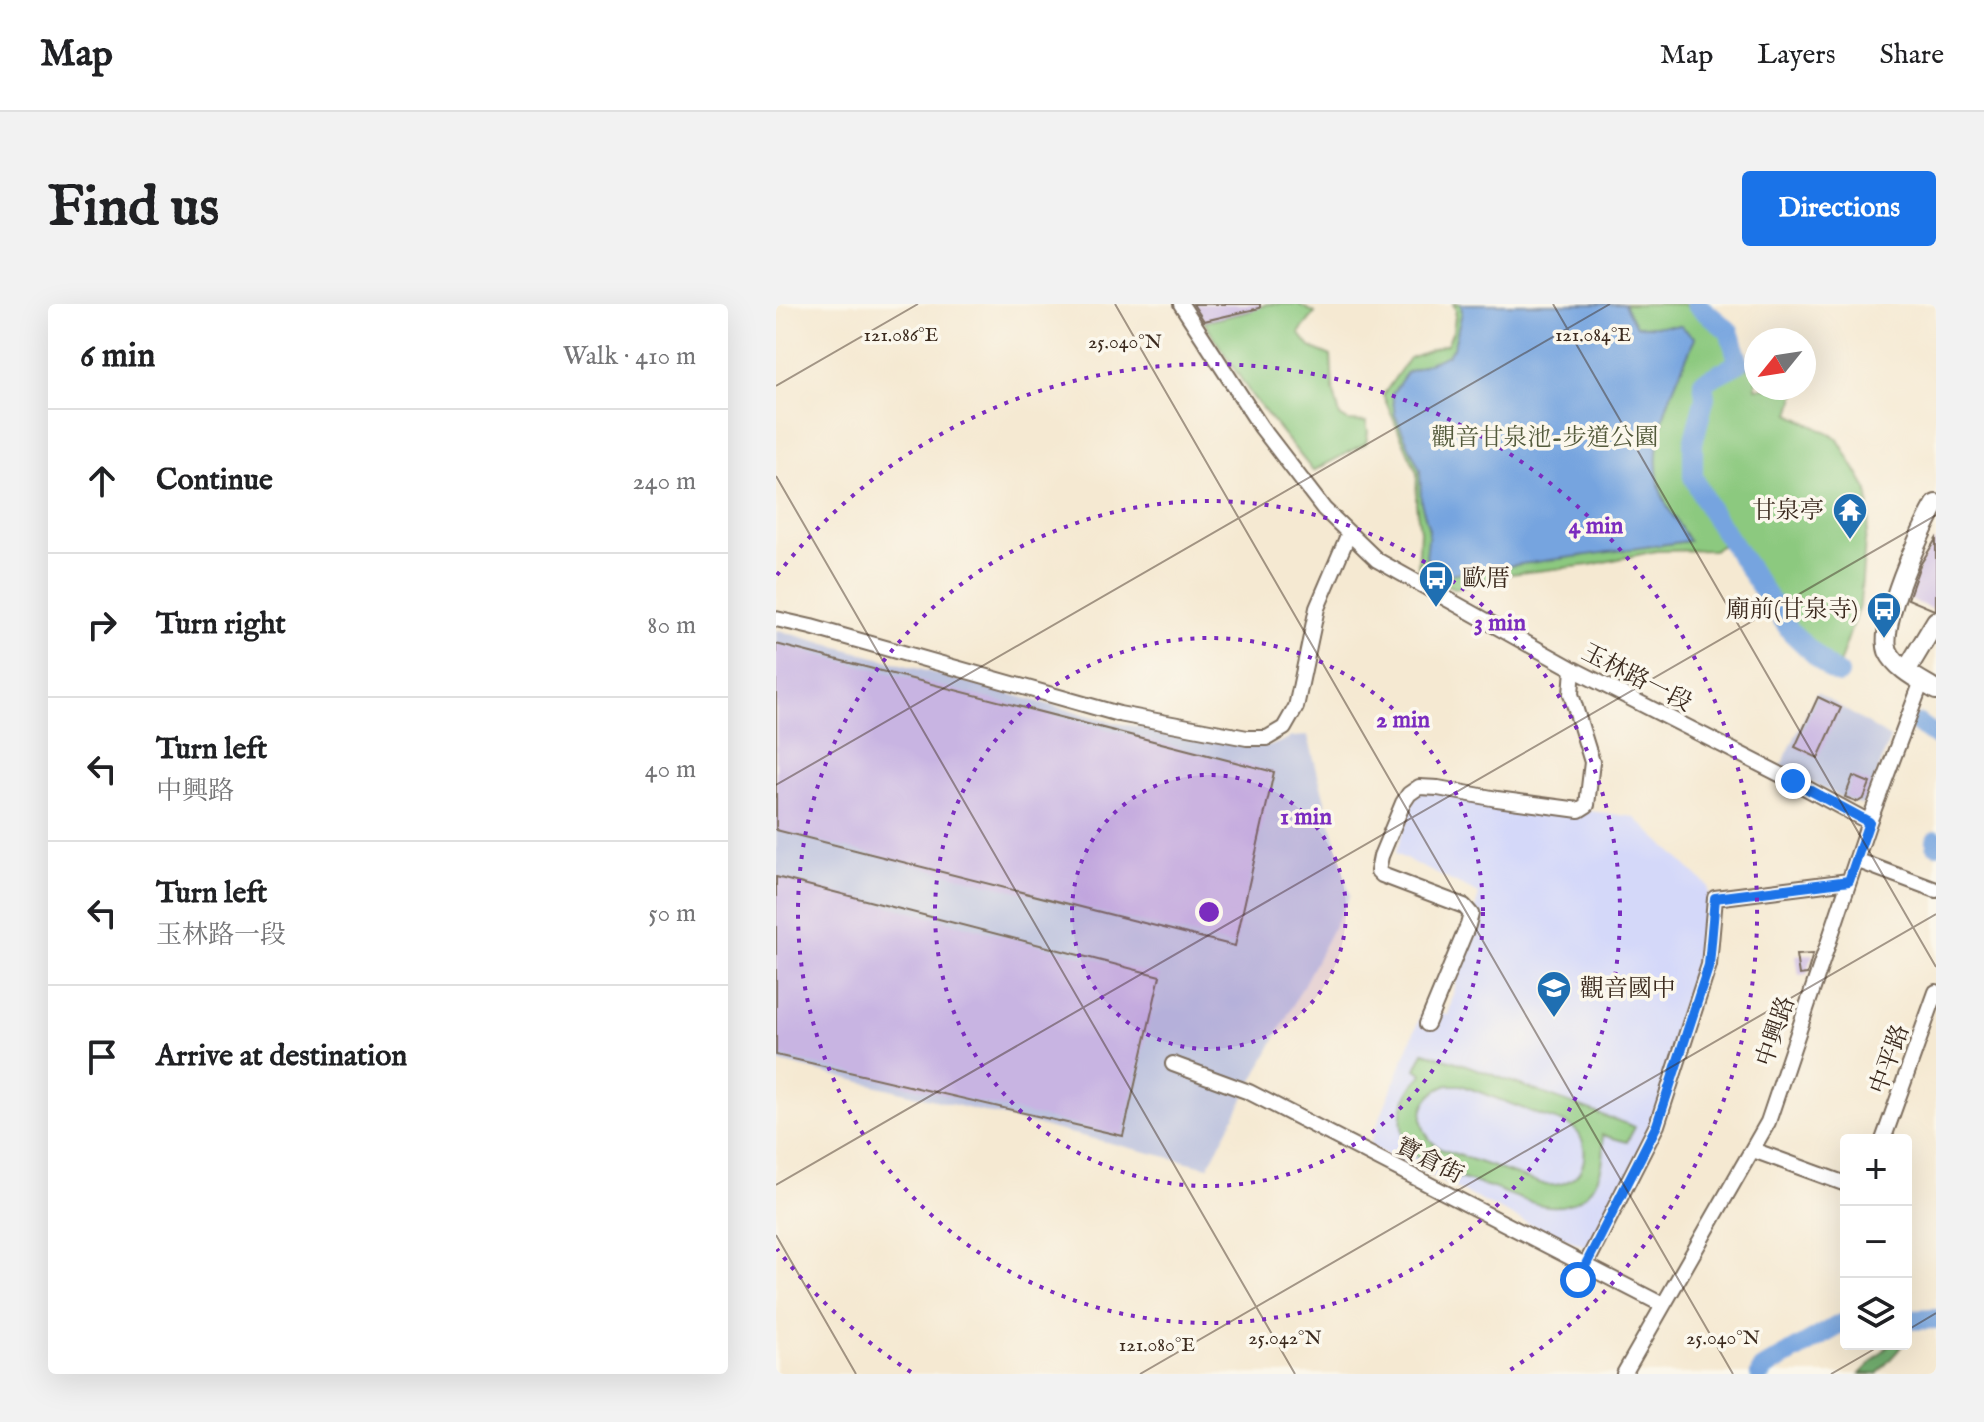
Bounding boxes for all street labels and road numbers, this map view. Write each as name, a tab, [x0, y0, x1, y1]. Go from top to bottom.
street label: 玉林路一段	[1576, 637, 1697, 719]
street label: 中興路	[1750, 992, 1803, 1071]
street label: 中平路	[1864, 1020, 1917, 1099]
street label: 寶倉街	[1390, 1131, 1468, 1191]

